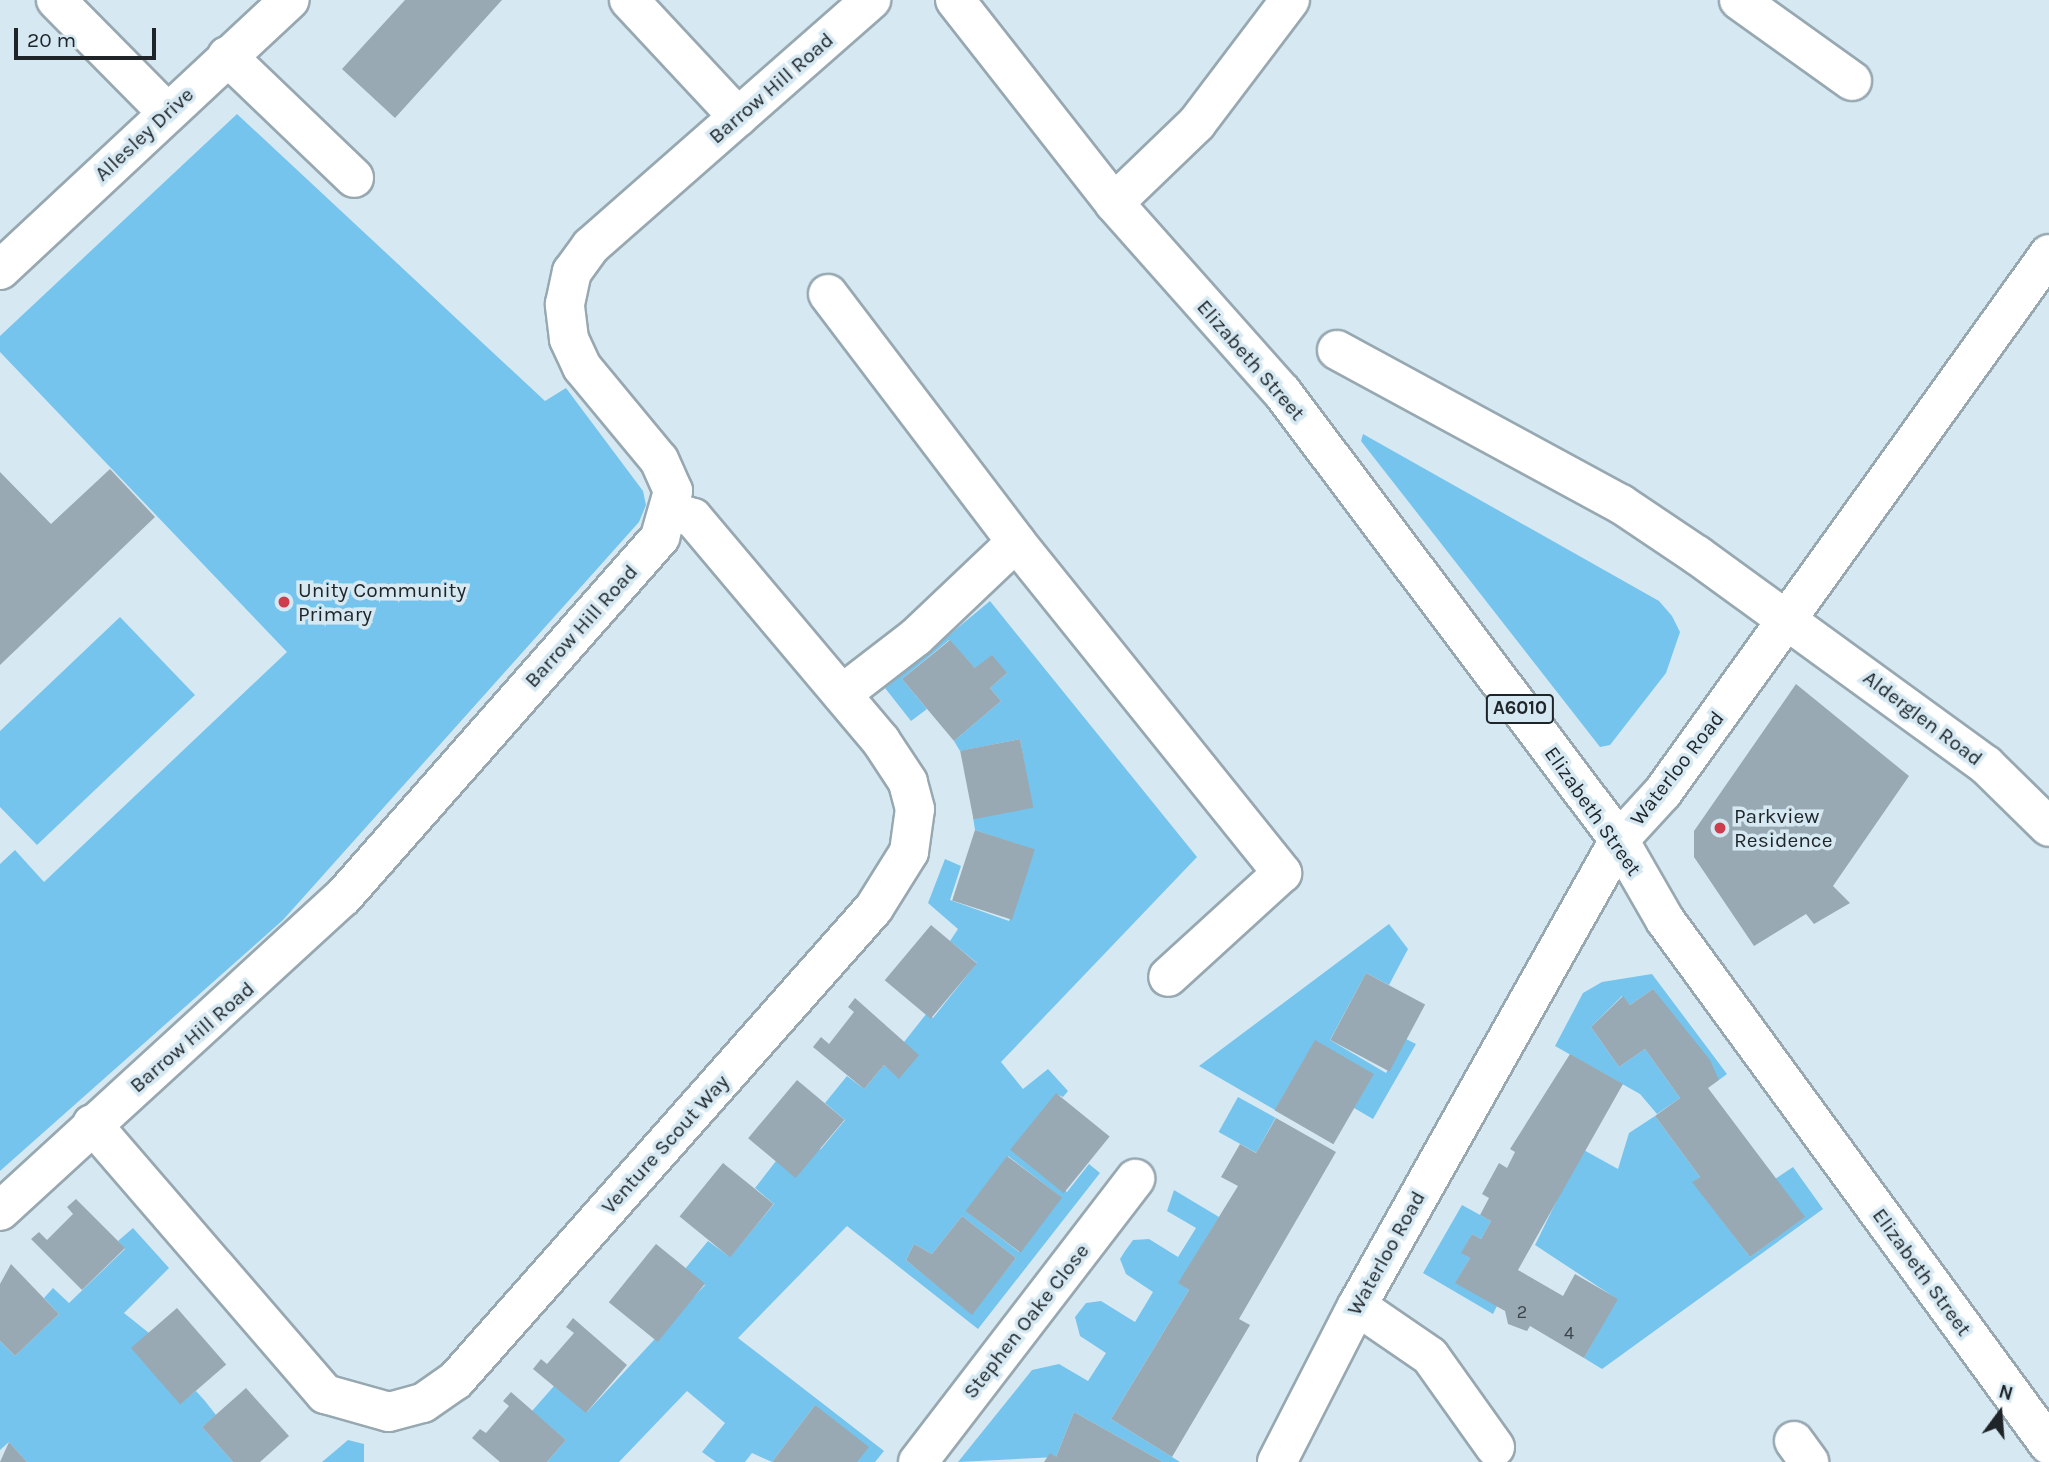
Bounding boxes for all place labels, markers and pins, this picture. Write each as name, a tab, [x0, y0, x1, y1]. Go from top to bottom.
place label: Unity Community Primary	[298, 577, 466, 627]
marker: Unity Community Primary	[276, 594, 292, 610]
place label: Parkview Residence	[1734, 803, 1832, 853]
marker: Parkview Residence	[1712, 820, 1728, 836]

